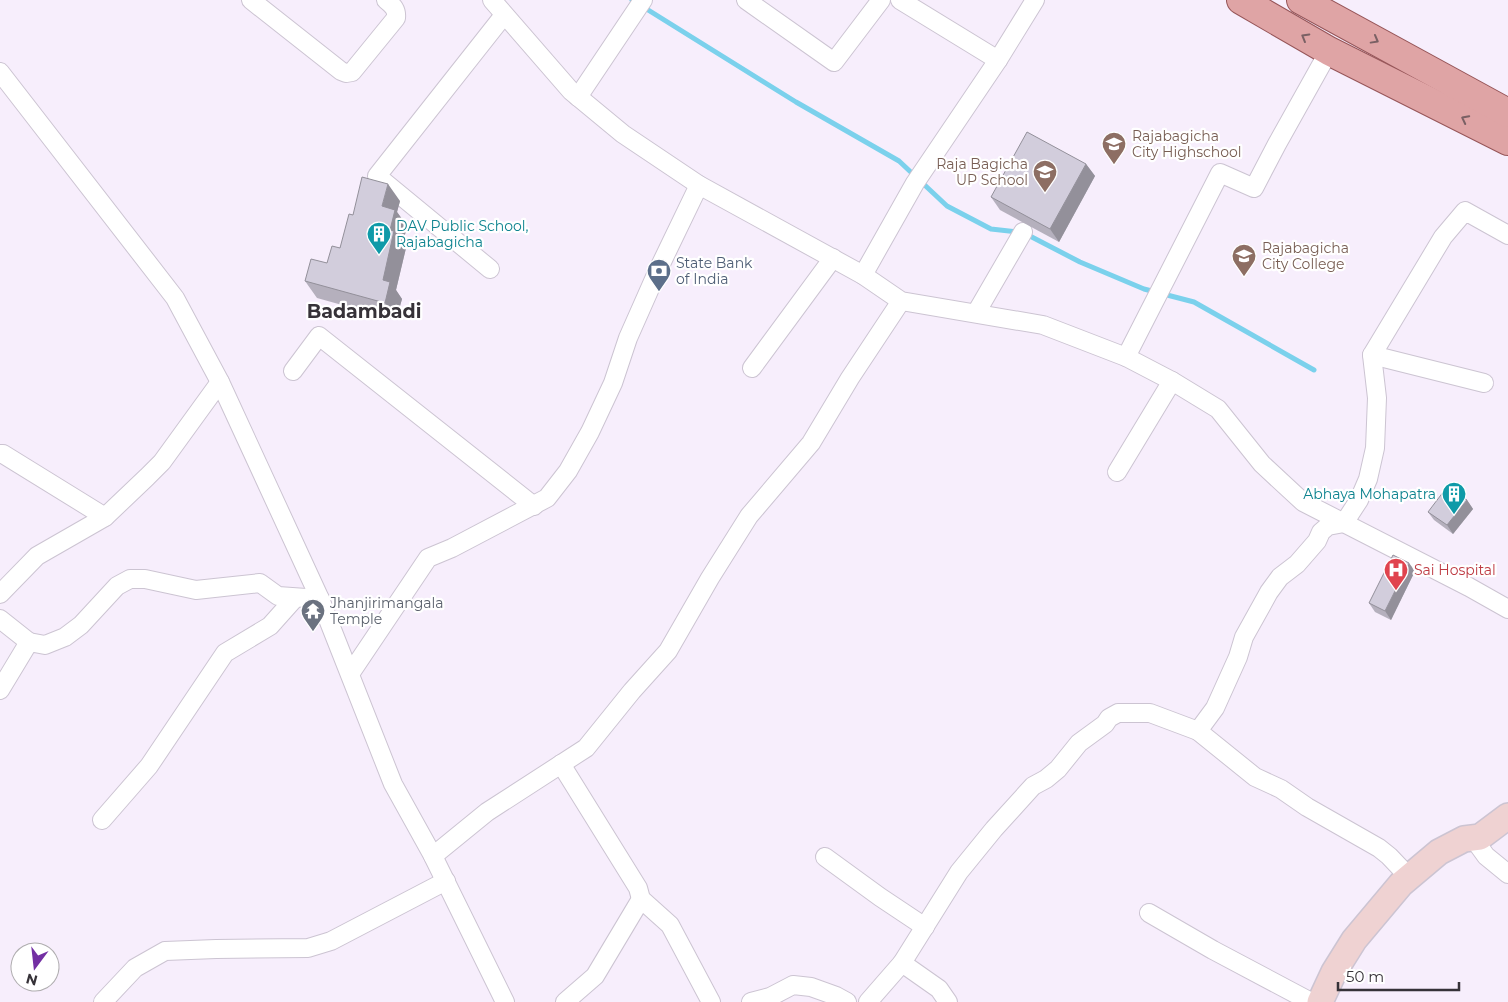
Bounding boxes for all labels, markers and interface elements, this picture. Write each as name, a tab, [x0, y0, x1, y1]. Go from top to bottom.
one-way arrow	[1301, 33, 1310, 43]
one-way arrow	[1370, 34, 1379, 44]
one-way arrow	[1461, 115, 1470, 125]
place label: Rajabagicha City Highschool	[1132, 127, 1242, 161]
school or university icon: Rajabagicha City Highschool	[1101, 131, 1127, 165]
place label: Raja Bagicha UP School	[936, 155, 1028, 189]
school or university icon: Raja Bagicha UP School	[1032, 159, 1058, 193]
place label: DAV Public School, Rajabagicha	[396, 217, 529, 251]
building icon: DAV Public School, Rajabagicha	[366, 221, 392, 255]
place label: Rajabagicha City College	[1262, 239, 1349, 273]
school or university icon: Rajabagicha City College	[1231, 243, 1257, 277]
place label: State Bank of India	[676, 254, 753, 288]
bank icon: State Bank of India	[646, 258, 672, 292]
district label: Badambadi	[307, 300, 421, 323]
building icon: Abhaya Mohapatra	[1441, 481, 1467, 515]
place label: Abhaya Mohapatra	[1303, 485, 1436, 503]
hospital icon: Sai Hospital	[1383, 557, 1409, 591]
place label: Sai Hospital	[1414, 561, 1496, 579]
place label: Jhanjirimangala Temple	[329, 594, 444, 628]
temple icon: Jhanjirimangala Temple	[300, 598, 326, 632]
north arrow	[10, 942, 60, 992]
scale bar	[1338, 960, 1459, 992]
text: 50 m	[1346, 967, 1384, 986]
text: N	[24, 969, 39, 990]

